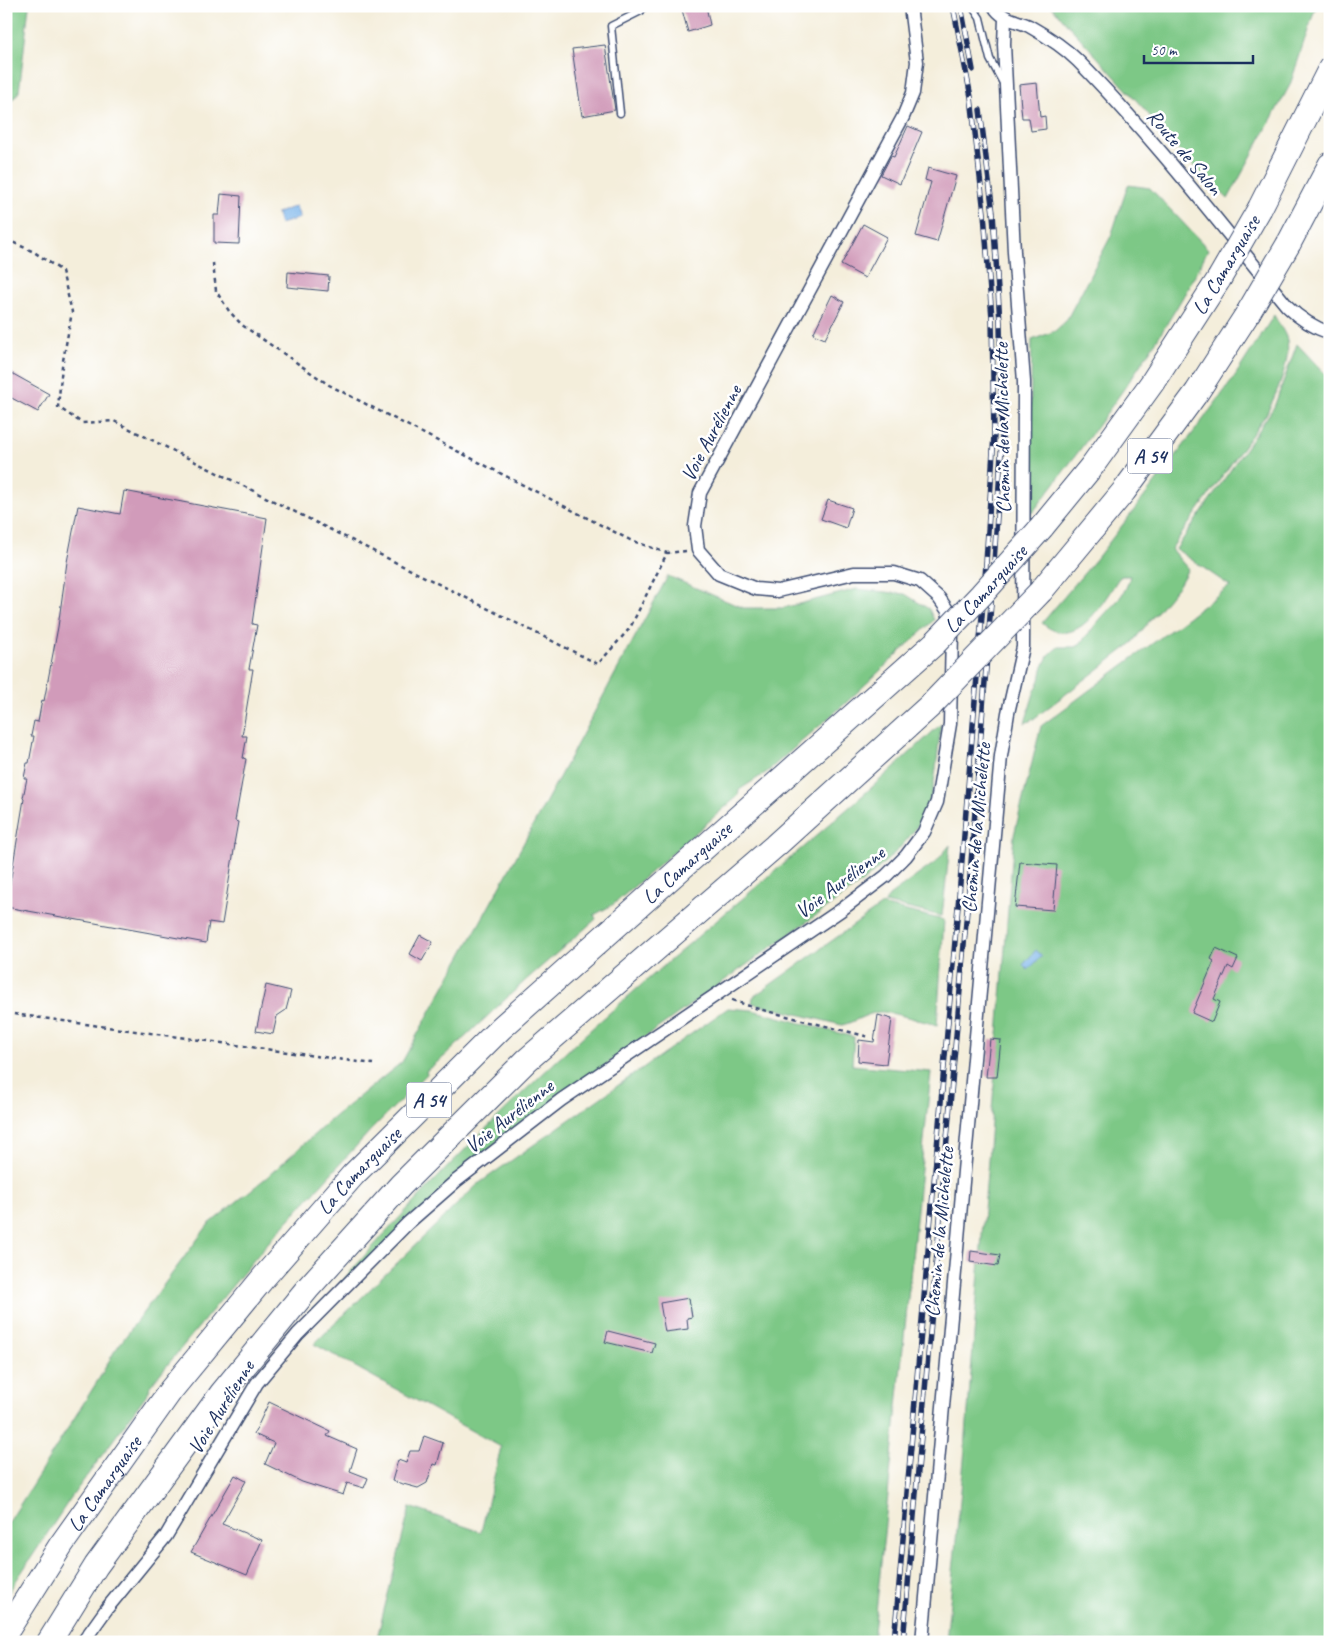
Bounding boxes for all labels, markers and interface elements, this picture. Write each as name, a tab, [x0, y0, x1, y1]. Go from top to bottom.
scale bar	[1144, 32, 1252, 64]
text: 50 m	[1151, 41, 1178, 60]
street label: Route de Salon	[1142, 104, 1229, 201]
street label: La Camarguaise	[1186, 209, 1267, 319]
street label: Chemin de la Michelette	[987, 341, 1016, 513]
street label: Voie Aurélienne	[675, 379, 748, 486]
road number: A 54	[1128, 438, 1172, 474]
street label: La Camarguaise	[938, 538, 1034, 639]
street label: Chemin de la Michelette	[956, 741, 996, 914]
street label: La Camarguaise	[637, 815, 739, 910]
street label: Voie Aurélienne	[790, 839, 891, 924]
street label: Voie Aurélienne	[459, 1073, 559, 1159]
road number: A 54	[406, 1082, 452, 1118]
street label: La Camarguaise	[311, 1120, 408, 1220]
street label: Chemin de la Michelette	[919, 1145, 959, 1318]
street label: Voie Aurélienne	[182, 1354, 261, 1459]
street label: La Camarguaise	[62, 1429, 149, 1537]

